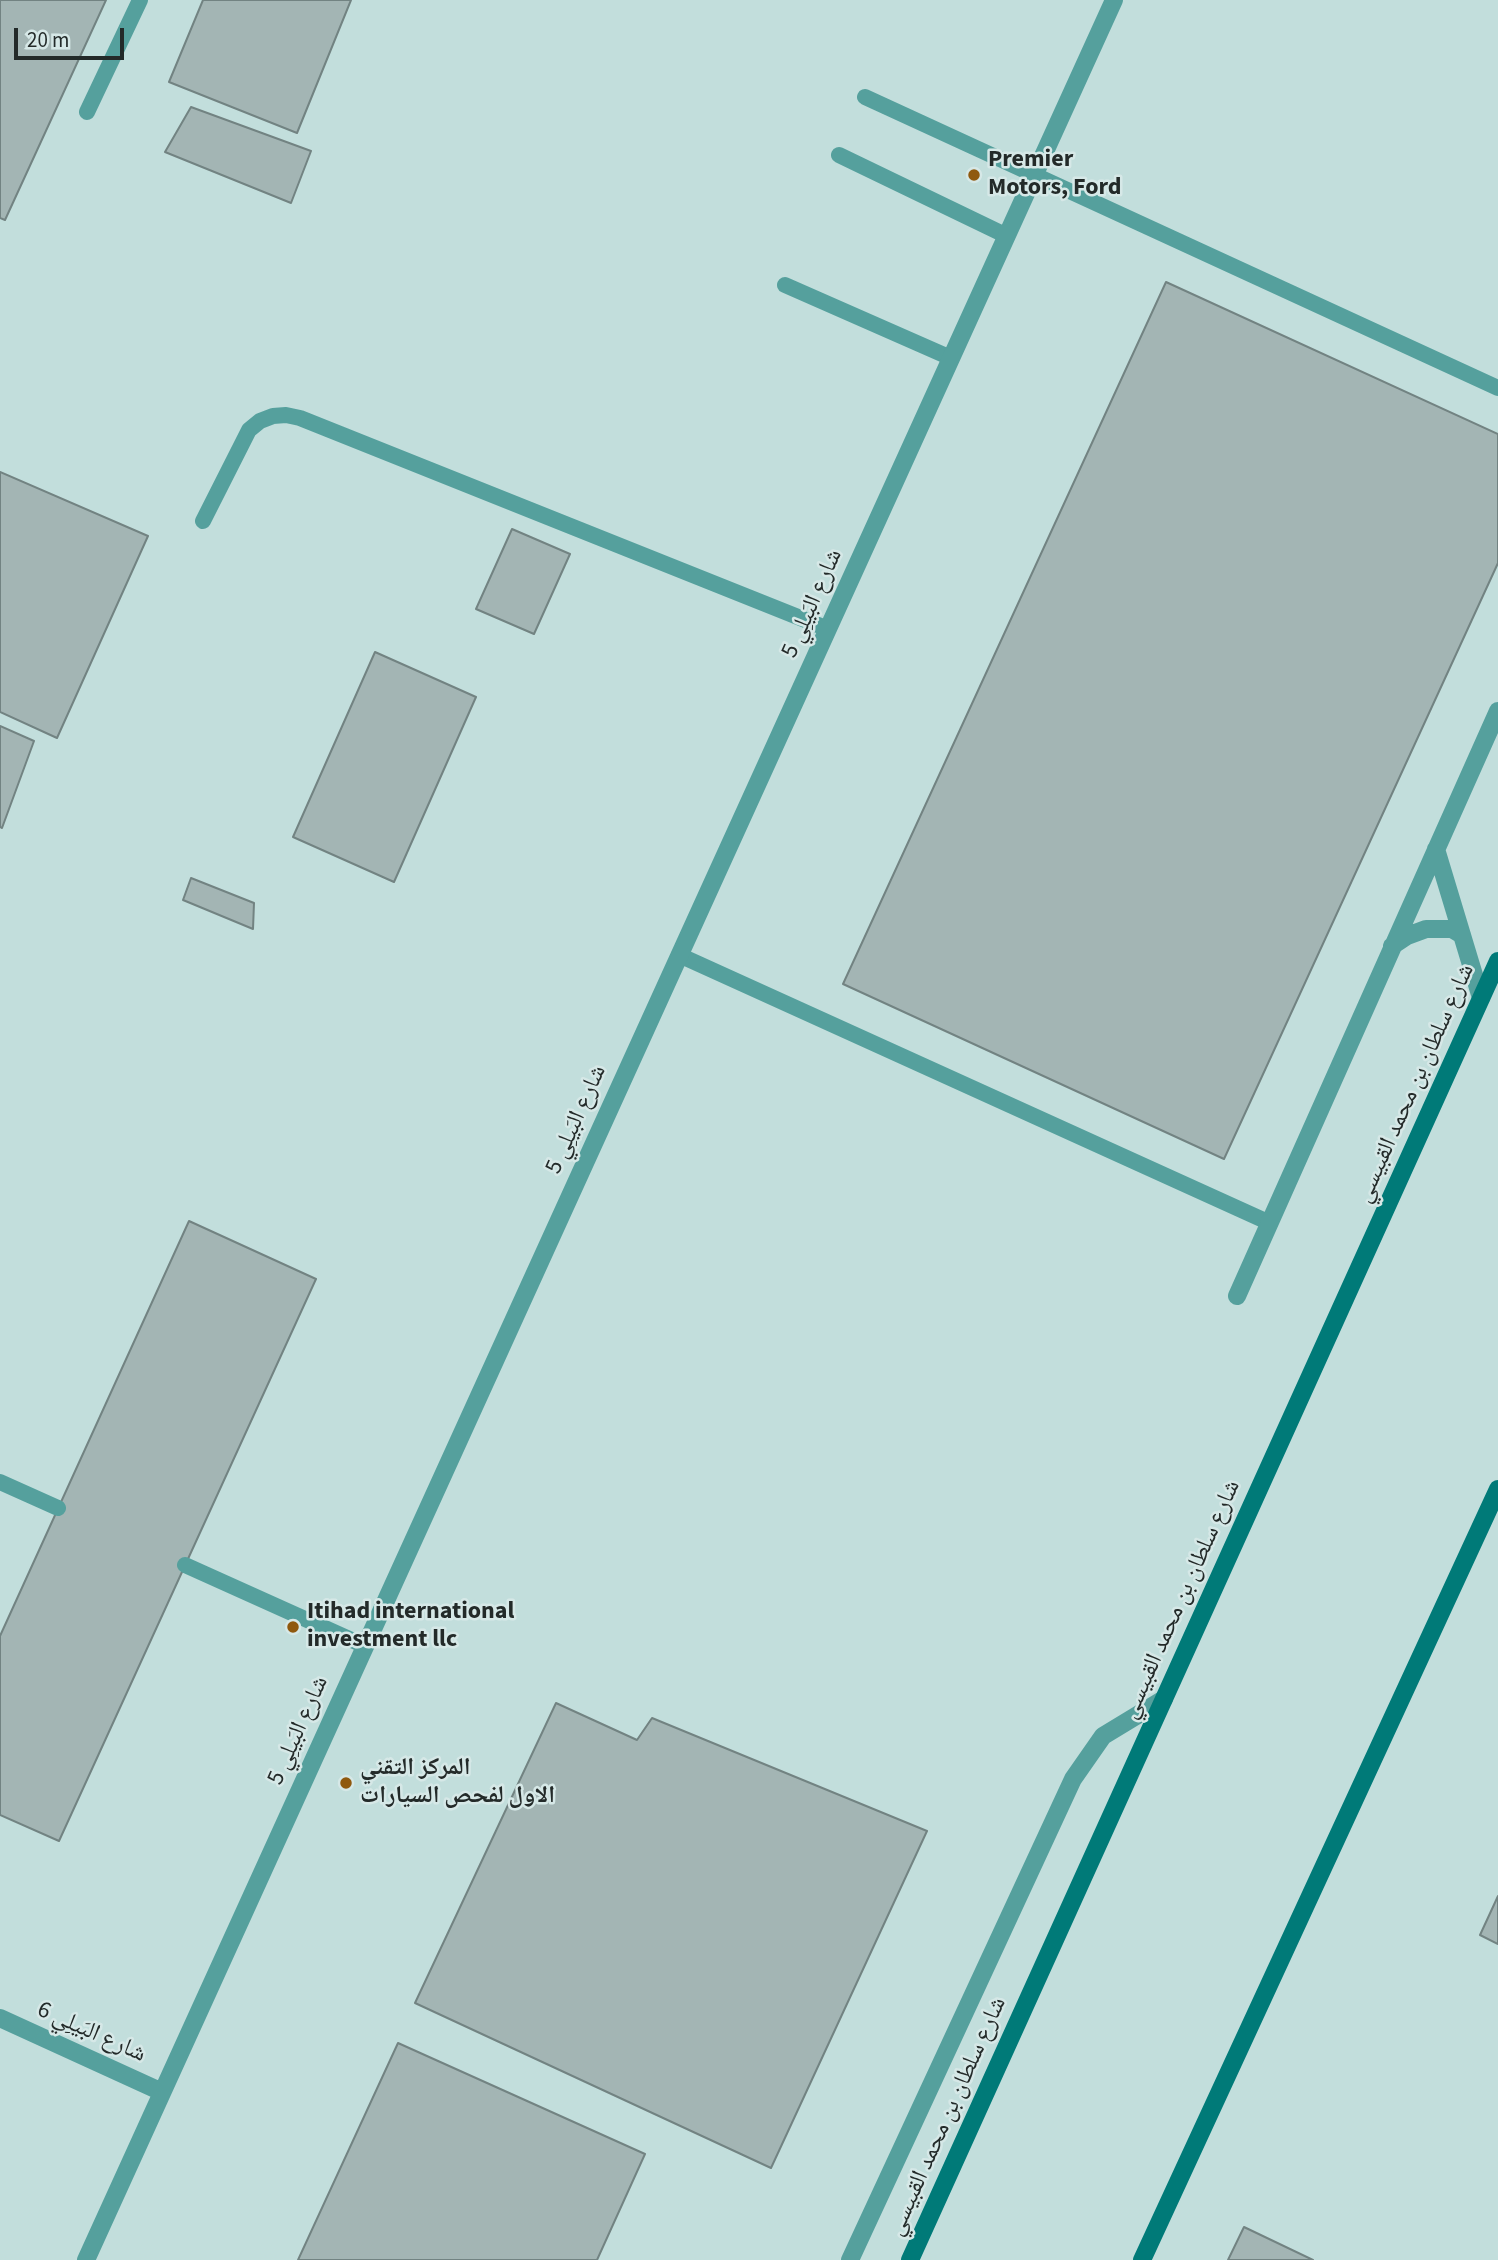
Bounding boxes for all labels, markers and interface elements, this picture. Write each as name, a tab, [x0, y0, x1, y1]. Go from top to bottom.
scale bar	[18, 14, 128, 58]
text: 20 m	[27, 25, 69, 55]
place label: Premier Motors, Ford	[988, 147, 1122, 203]
marker: Premier Motors, Ford	[966, 167, 982, 183]
street label: شارع البَيلِي 5	[776, 545, 850, 663]
street label: شارع سلطان بن محمد القبيسي	[1350, 960, 1482, 1208]
street label: شارع البَيلِي 5	[540, 1061, 614, 1179]
street label: شارع سلطان بن محمد القبيسي	[1116, 1476, 1248, 1724]
place label: Itihad international investment llc	[307, 1599, 514, 1655]
marker: Itihad international investment llc	[285, 1619, 301, 1635]
street label: شارع البَيلِي 5	[262, 1672, 336, 1790]
place label: المركز التقني الاول لفحص السيارات	[360, 1755, 555, 1811]
marker: المركز التقني الاول لفحص السيارات	[338, 1775, 354, 1791]
street label: شارع سلطان بن محمد القبيسي	[882, 1993, 1014, 2241]
street label: شارع البَيلِي 6	[32, 1996, 150, 2070]

